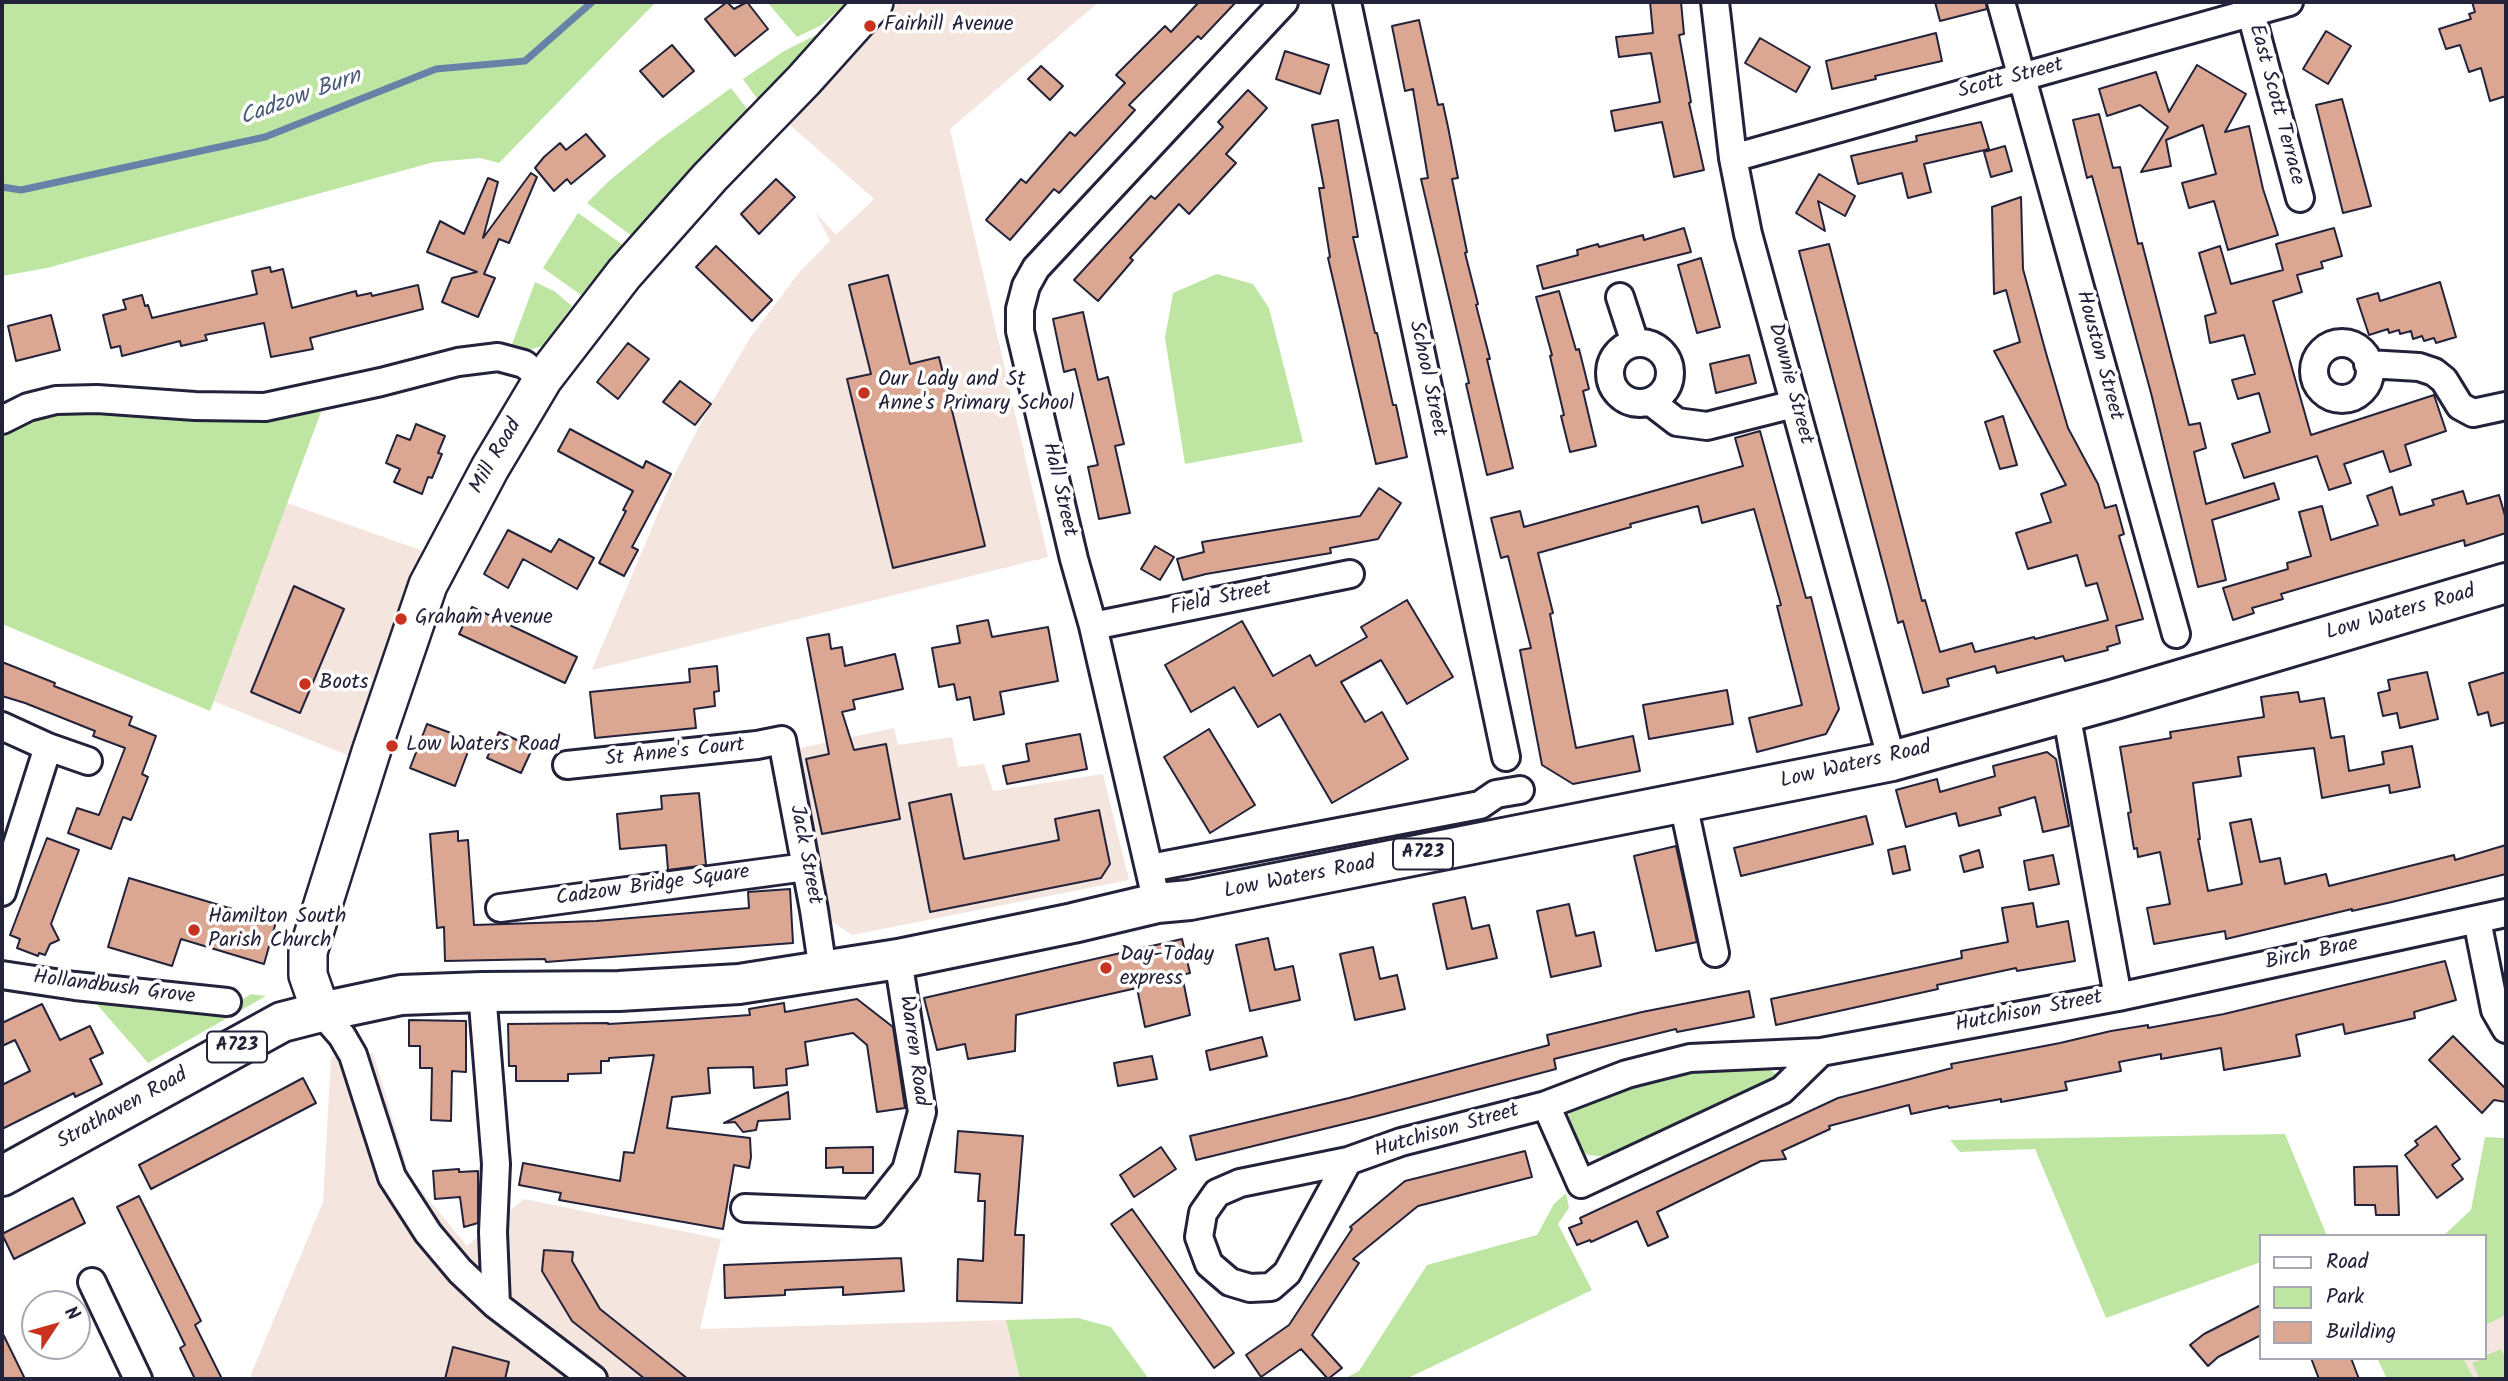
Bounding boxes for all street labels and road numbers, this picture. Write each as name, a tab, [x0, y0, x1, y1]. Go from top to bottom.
street label: East Scott Terrace	[2241, 22, 2309, 188]
street label: Scott Street	[1956, 54, 2066, 106]
street label: Houston Street	[2069, 288, 2127, 424]
street label: School Street	[1401, 319, 1451, 439]
street label: Downie Street	[1761, 321, 1817, 447]
street label: Mill Road	[465, 415, 529, 499]
street label: Hall Street	[1035, 440, 1081, 540]
street label: Field Street	[1168, 577, 1274, 623]
street label: Low Waters Road	[2324, 581, 2478, 647]
street label: St Anne's Court	[604, 734, 746, 774]
street label: Low Waters Road	[1778, 736, 1934, 796]
street label: Jack Street	[782, 803, 826, 907]
road number: A723	[1393, 838, 1453, 870]
street label: Low Waters Road	[1222, 852, 1378, 906]
street label: Cadzow Bridge Square	[555, 861, 751, 913]
street label: Birch Brae	[2263, 933, 2361, 977]
street label: Hollandbush Grove	[32, 967, 196, 1011]
street label: Hutchison Street	[1953, 986, 2105, 1040]
street label: Warren Road	[892, 994, 932, 1108]
road number: A723	[207, 1032, 267, 1063]
street label: Strathaven Road	[53, 1064, 193, 1156]
street label: Hutchison Street	[1372, 1099, 1522, 1165]

